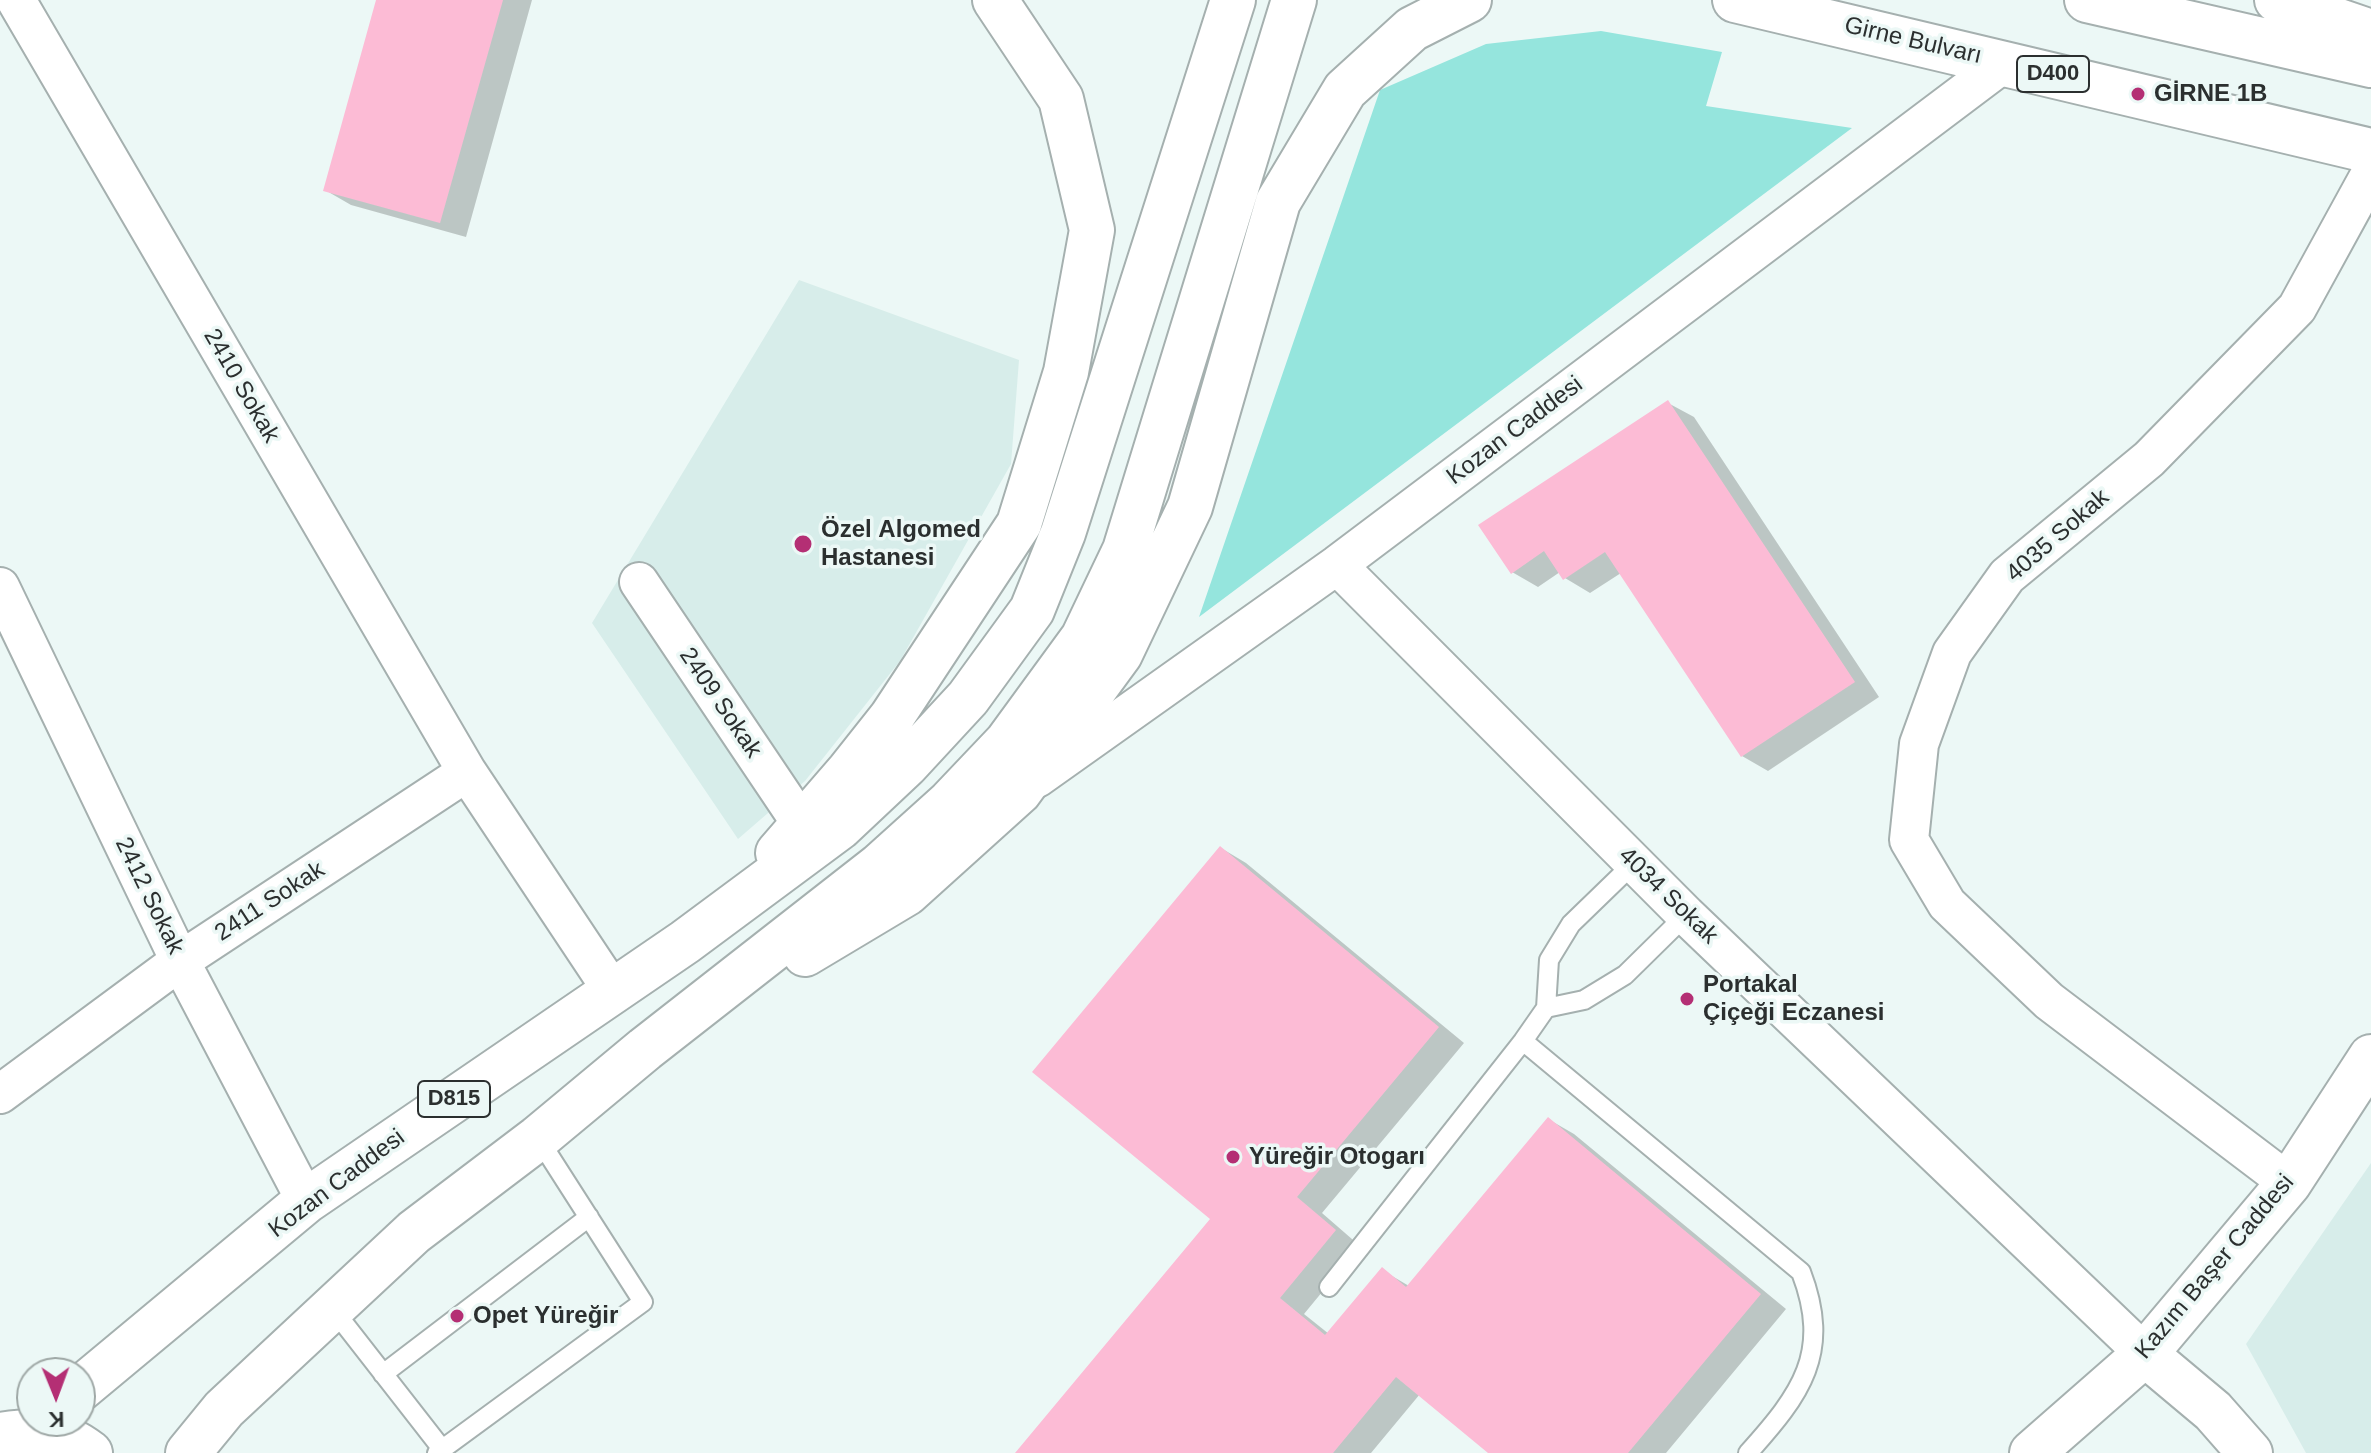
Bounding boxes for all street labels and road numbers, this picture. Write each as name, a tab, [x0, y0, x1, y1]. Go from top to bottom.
street label: Girne Bulvarı	[1842, 11, 1984, 71]
road number: D400	[2017, 56, 2089, 92]
street label: 2410 Sokak	[197, 324, 285, 448]
street label: Kozan Caddesi	[1441, 371, 1589, 491]
street label: 4035 Sokak	[2001, 484, 2115, 588]
street label: 2409 Sokak	[673, 642, 767, 764]
street label: 2412 Sokak	[108, 833, 190, 959]
street label: 4034 Sokak	[1612, 842, 1724, 950]
street label: 2411 Sokak	[210, 856, 330, 948]
road number: D815	[418, 1081, 490, 1117]
street label: Kozan Caddesi	[263, 1124, 411, 1244]
street label: Kazım Başer Caddesi	[2129, 1169, 2301, 1365]

